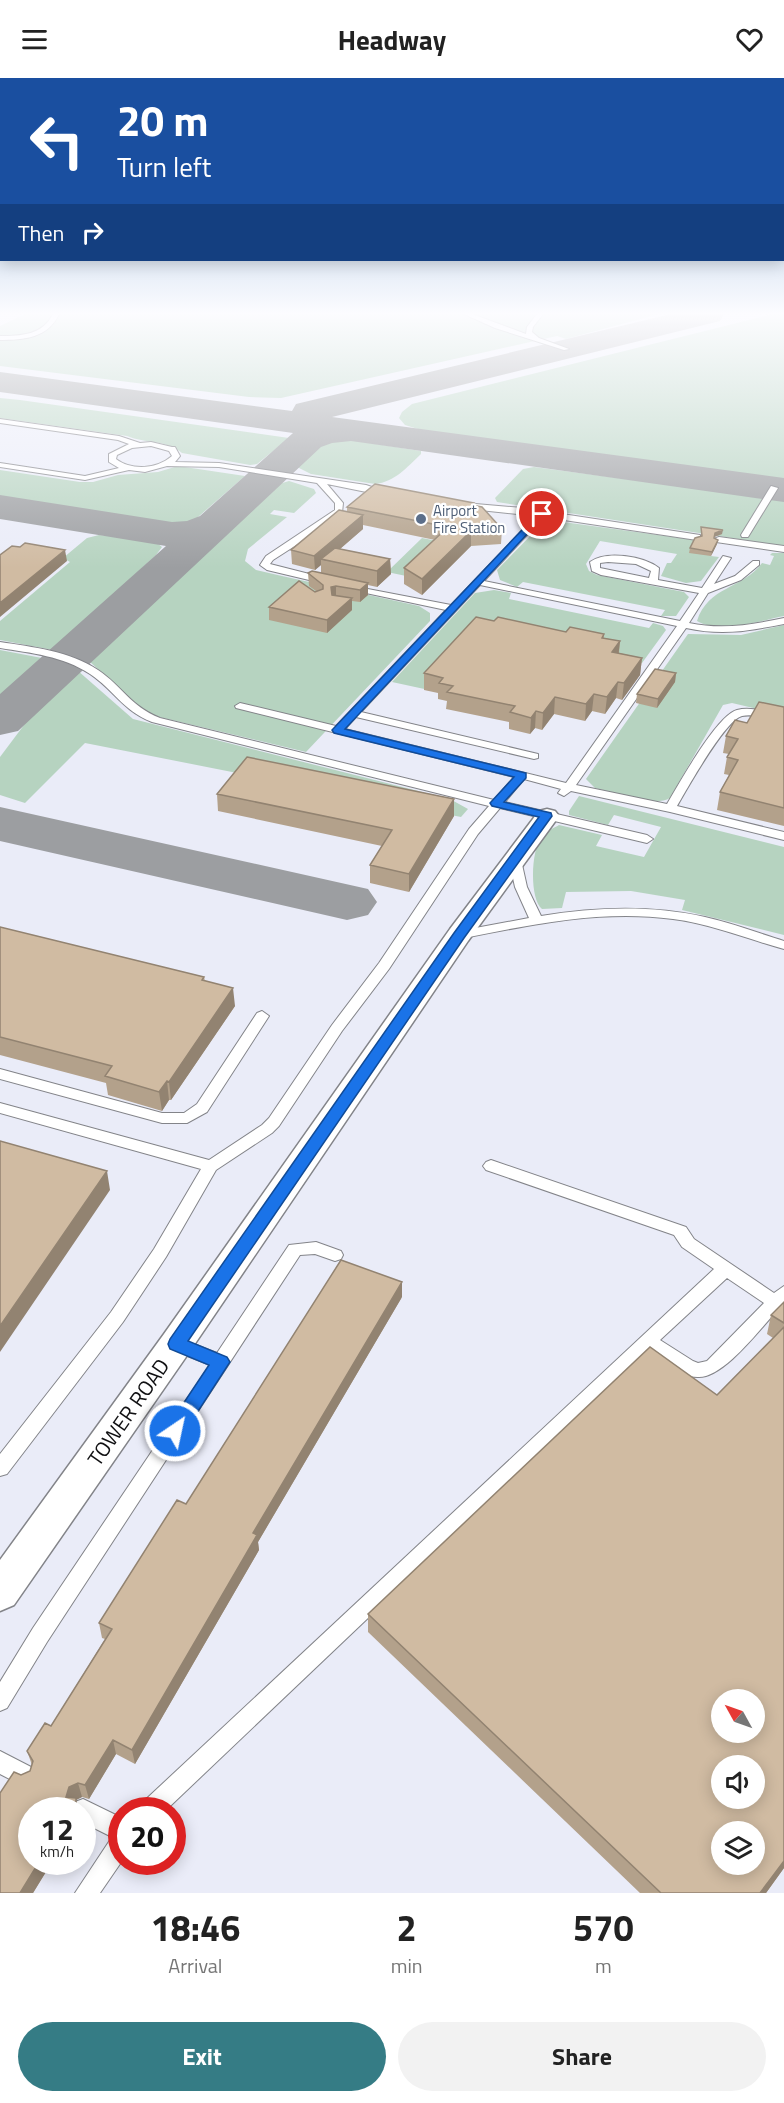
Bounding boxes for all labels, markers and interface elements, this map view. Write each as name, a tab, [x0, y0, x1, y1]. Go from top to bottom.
text: Headway	[338, 19, 446, 60]
icon: menu	[18, 23, 51, 56]
icon: heart	[733, 23, 766, 56]
text: 20 m	[117, 88, 209, 152]
icon: left	[18, 102, 96, 180]
text: Turn left	[117, 146, 211, 187]
text: Then	[18, 216, 64, 250]
icon: right	[76, 216, 109, 249]
pin	[516, 488, 567, 539]
icon: arrive	[525, 497, 558, 530]
place label: Airport Fire Station	[433, 499, 505, 539]
marker: Airport Fire Station	[414, 512, 428, 526]
street label: TOWER ROAD	[79, 1352, 177, 1472]
position arrow	[143, 1399, 207, 1463]
north arrow	[711, 1689, 765, 1743]
map controls	[711, 1689, 765, 1875]
button: sound	[711, 1755, 765, 1809]
speed limit sign: 20	[108, 1797, 186, 1875]
text: 12	[40, 1806, 74, 1852]
button: layers	[711, 1821, 765, 1875]
text: km/h	[40, 1840, 74, 1863]
text: 18:46	[150, 1900, 240, 1955]
text: 2	[397, 1900, 417, 1955]
text: 570	[573, 1900, 634, 1955]
text: Arrival	[168, 1950, 223, 1981]
text: min	[391, 1950, 423, 1981]
text: m	[595, 1950, 612, 1981]
button: Exit	[18, 2022, 386, 2091]
button: Share	[398, 2022, 766, 2091]

